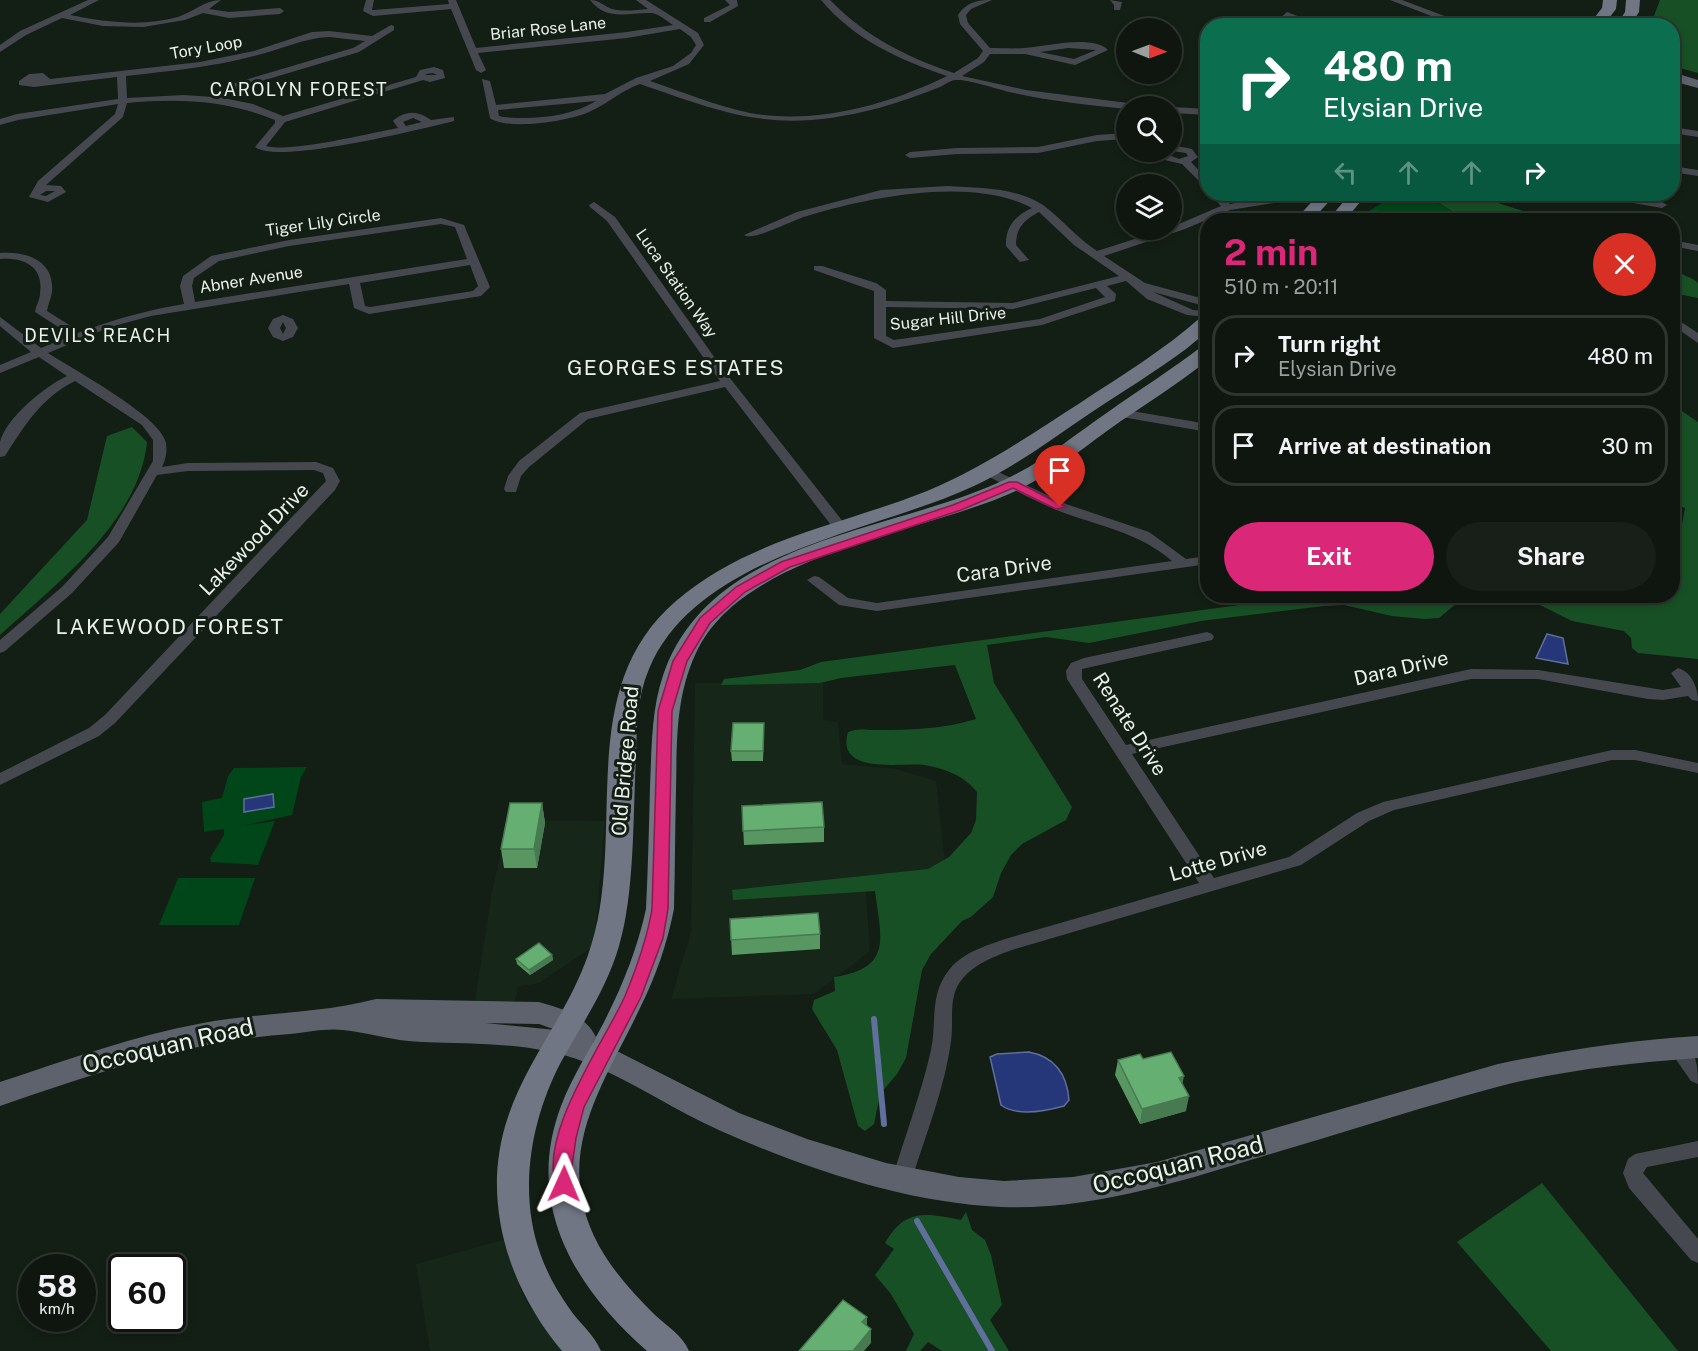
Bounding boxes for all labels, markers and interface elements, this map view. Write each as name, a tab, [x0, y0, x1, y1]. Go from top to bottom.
street label: Briar Rose Lane	[489, 13, 607, 44]
north arrow	[1116, 18, 1182, 84]
map controls	[1116, 18, 1182, 240]
street label: Tory Loop	[169, 32, 244, 63]
text: 480 m	[1323, 41, 1453, 90]
icon: right	[1224, 42, 1302, 120]
district label: CAROLYN FOREST	[210, 79, 388, 100]
text: Elysian Drive	[1323, 91, 1483, 123]
button: search	[1116, 96, 1182, 162]
icon: left	[1329, 156, 1362, 189]
icon: ahead	[1392, 156, 1425, 189]
icon: ahead	[1455, 156, 1488, 189]
icon: right	[1518, 156, 1551, 189]
button: layers	[1116, 174, 1182, 240]
street label: Tiger Lily Circle	[264, 205, 382, 240]
street label: Luca Station Way	[632, 225, 722, 342]
text: 2 min	[1224, 231, 1318, 273]
button: close	[1593, 233, 1656, 296]
street label: Abner Avenue	[198, 262, 304, 297]
text: 510 m · 20:11	[1224, 275, 1338, 299]
street label: Sugar Hill Drive	[889, 303, 1007, 334]
district label: DEVILS REACH	[24, 325, 172, 346]
text: Turn right	[1278, 331, 1381, 357]
icon: right	[1227, 339, 1260, 372]
text: 480 m	[1587, 343, 1653, 369]
district label: GEORGES ESTATES	[567, 355, 785, 380]
text: Elysian Drive	[1278, 357, 1397, 381]
icon: arrive	[1227, 429, 1260, 462]
text: Arrive at destination	[1278, 433, 1491, 459]
text: 30 m	[1601, 433, 1653, 459]
pin	[1034, 445, 1085, 507]
icon: arrive	[1043, 454, 1076, 487]
street label: Lakewood Drive	[194, 478, 314, 600]
button: Exit	[1224, 522, 1434, 591]
button: Share	[1446, 522, 1656, 591]
street label: Cara Drive	[955, 550, 1053, 588]
district label: LAKEWOOD FOREST	[56, 614, 284, 639]
street label: Dara Drive	[1351, 645, 1451, 691]
street label: Renate Drive	[1088, 668, 1172, 780]
street label: Old Bridge Road	[606, 685, 644, 837]
street label: Lotte Drive	[1167, 836, 1269, 886]
street label: Occoquan Road	[79, 1012, 256, 1078]
street label: Occoquan Road	[1089, 1129, 1266, 1199]
position arrow	[532, 1152, 596, 1216]
speed limit sign: 60	[108, 1254, 186, 1332]
text: 58	[37, 1268, 77, 1304]
text: km/h	[39, 1300, 75, 1317]

